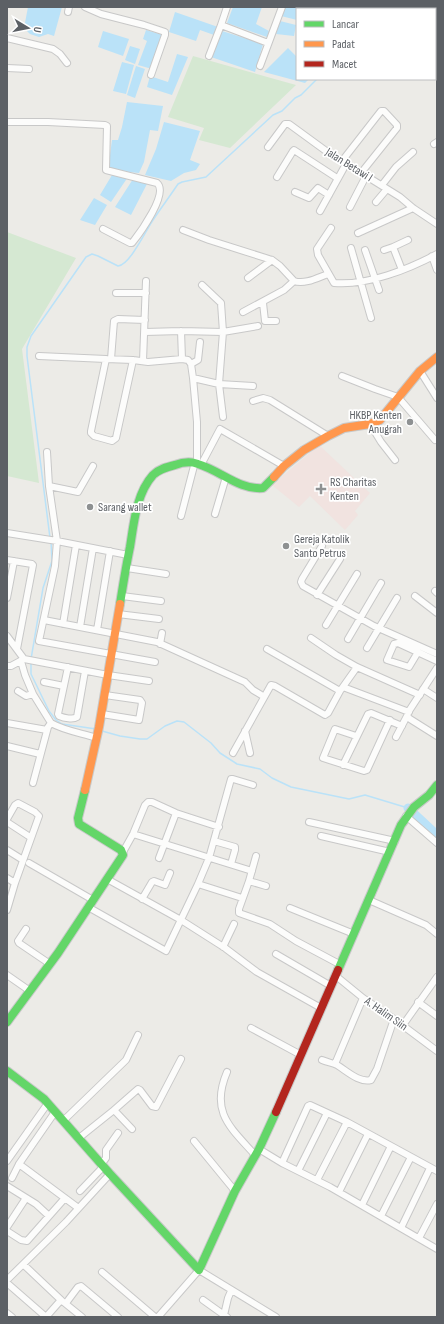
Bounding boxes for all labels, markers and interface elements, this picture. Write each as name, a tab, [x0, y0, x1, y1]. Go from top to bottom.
north arrow	[8, 8, 48, 48]
legend	[296, 8, 436, 80]
text: Lancar	[332, 17, 359, 32]
text: U	[30, 26, 44, 34]
text: Padat	[332, 37, 355, 52]
text: Macet	[332, 57, 357, 72]
street label: Jalan Betawi I	[322, 144, 375, 185]
place label: HKBP Kenten Anugrah	[349, 408, 402, 437]
marker: HKBP Kenten Anugrah	[405, 417, 415, 427]
place label: RS Charitas Kenten	[330, 475, 376, 504]
marker: RS Charitas Kenten	[315, 483, 327, 495]
place label: Sarang wallet	[98, 500, 152, 515]
marker: Sarang wallet	[85, 502, 95, 512]
place label: Gereja Katolik Santo Petrus	[294, 532, 350, 561]
marker: Gereja Katolik Santo Petrus	[281, 541, 291, 551]
street label: A. Halim Siin	[361, 993, 410, 1034]

